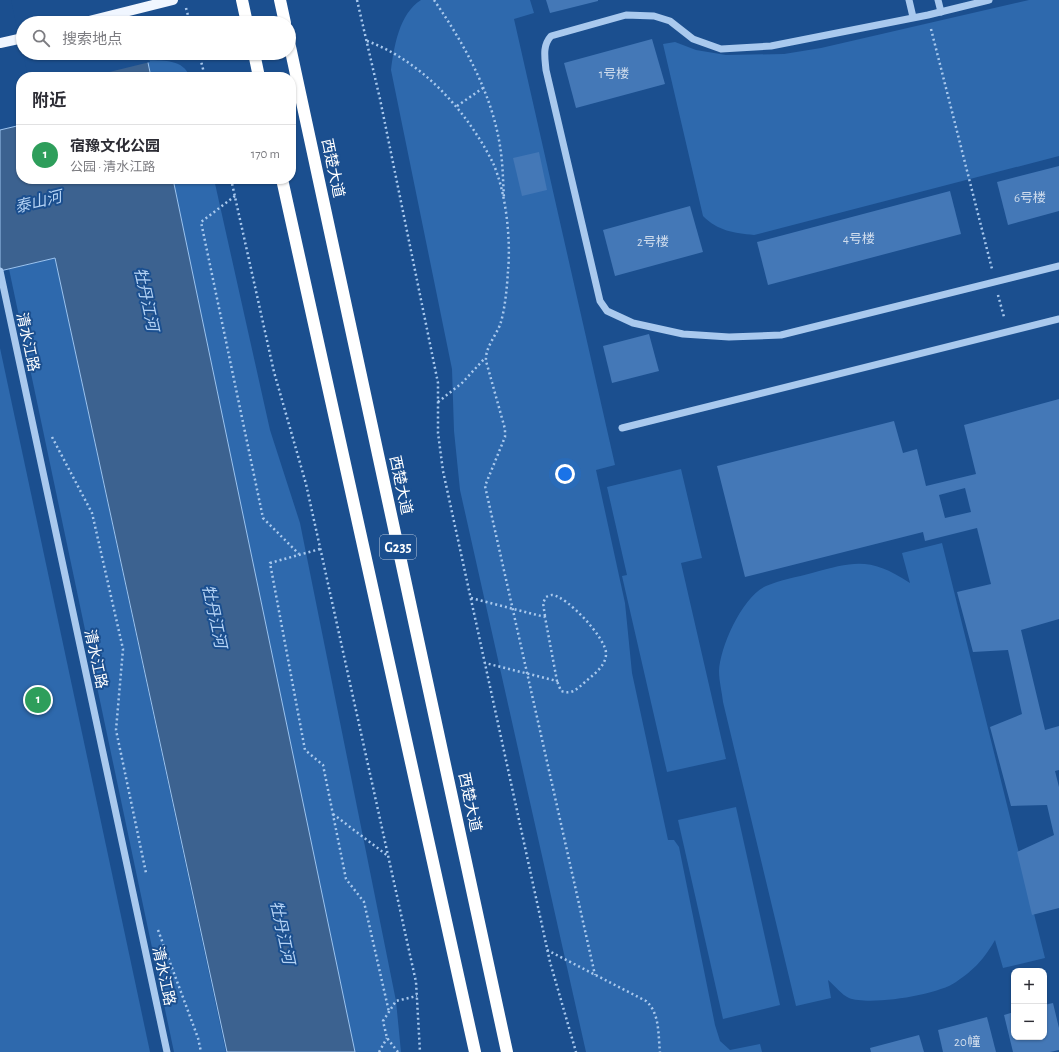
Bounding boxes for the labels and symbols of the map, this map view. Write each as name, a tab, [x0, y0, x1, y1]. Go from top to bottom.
house number: 1号楼	[599, 67, 629, 81]
street label: 西楚大道	[319, 137, 347, 199]
water label: 泰山河	[13, 187, 66, 216]
house number: 6号楼	[1014, 191, 1046, 205]
house number: 4号楼	[843, 232, 875, 246]
house number: 2号楼	[637, 235, 669, 249]
water label: 牡丹江河	[132, 266, 162, 335]
street label: 清水江路	[14, 311, 42, 373]
street label: 西楚大道	[387, 454, 415, 516]
your location	[555, 464, 575, 484]
road number: G235	[380, 535, 416, 559]
water label: 牡丹江河	[200, 583, 230, 652]
street label: 清水江路	[82, 628, 110, 690]
pin: 1	[25, 685, 51, 715]
street label: 西楚大道	[456, 771, 484, 833]
water label: 牡丹江河	[268, 899, 298, 968]
street label: 清水江路	[150, 945, 178, 1007]
house number: 20幢	[954, 1034, 980, 1049]

